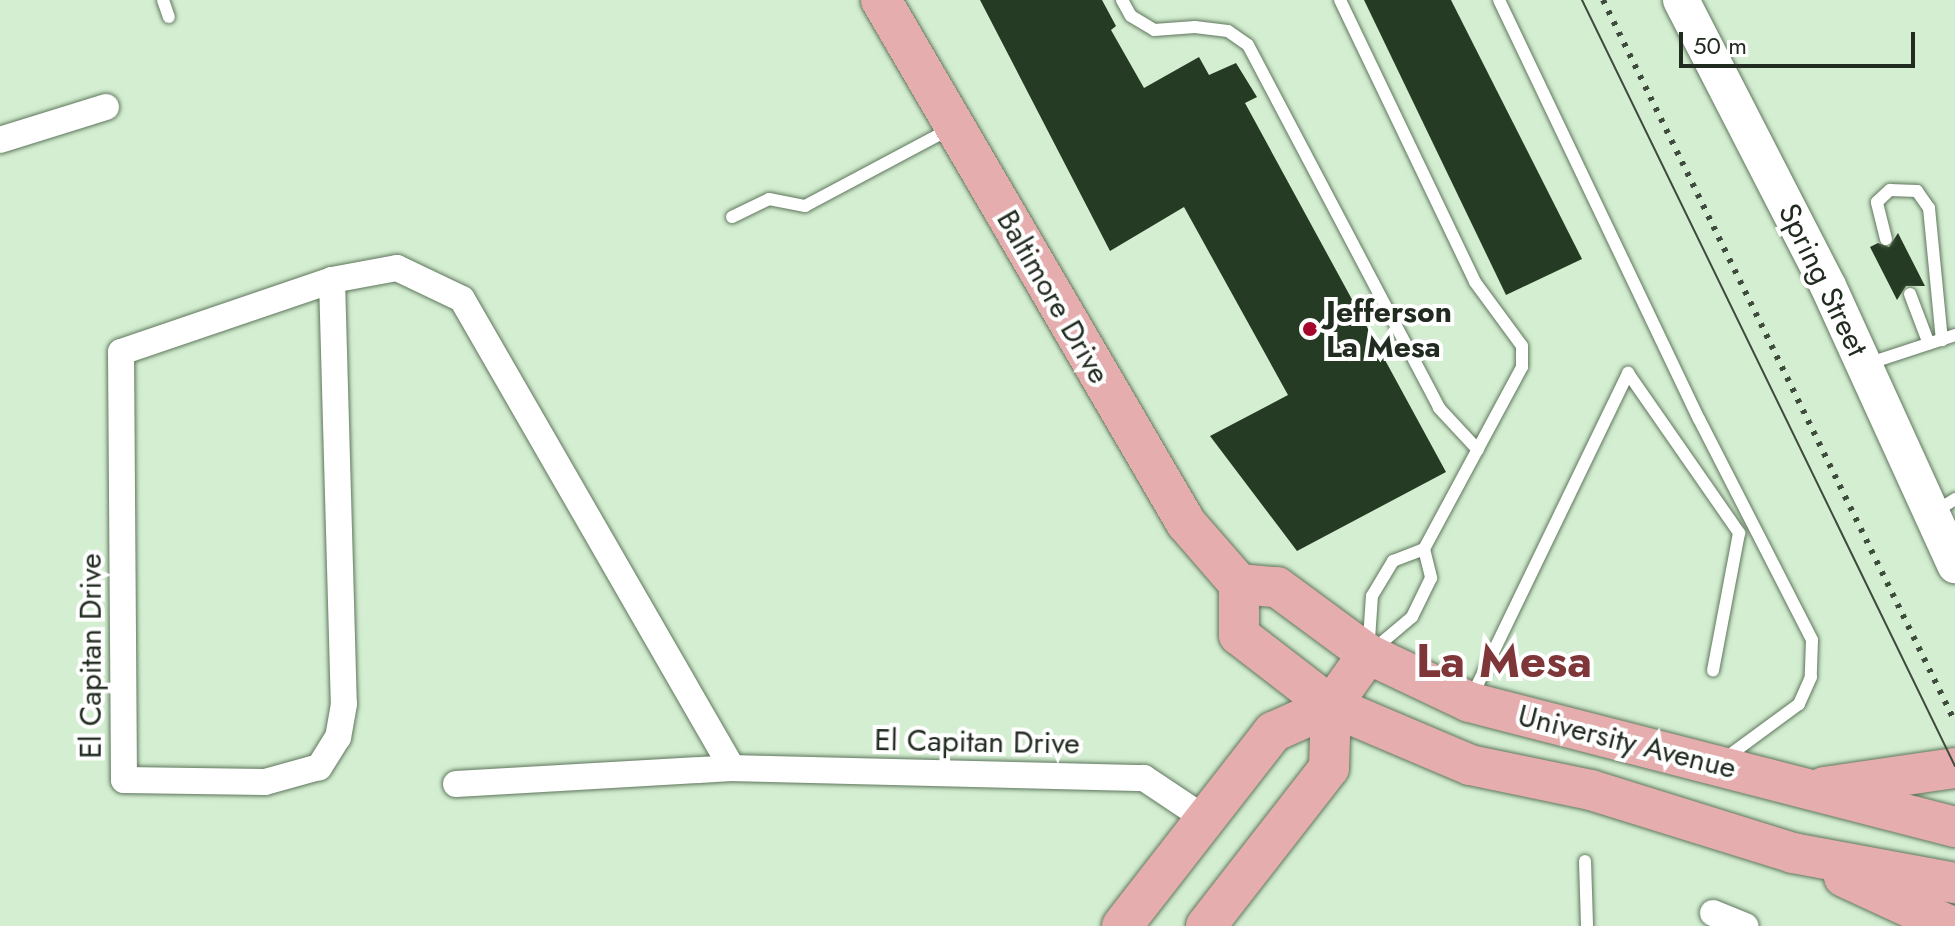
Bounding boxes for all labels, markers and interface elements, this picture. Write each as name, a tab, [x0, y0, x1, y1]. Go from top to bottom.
scale bar	[1683, 16, 1919, 66]
text: 50 m	[1693, 28, 1747, 63]
street label: Spring Street	[1771, 198, 1875, 362]
street label: Baltimore Drive	[989, 204, 1117, 390]
place label: Jefferson La Mesa	[1326, 294, 1452, 364]
marker: Jefferson La Mesa	[1301, 320, 1319, 338]
street label: El Capitan Drive	[73, 553, 109, 759]
district label: La Mesa	[1416, 633, 1592, 689]
street label: University Avenue	[1514, 697, 1740, 787]
street label: El Capitan Drive	[874, 722, 1080, 762]

